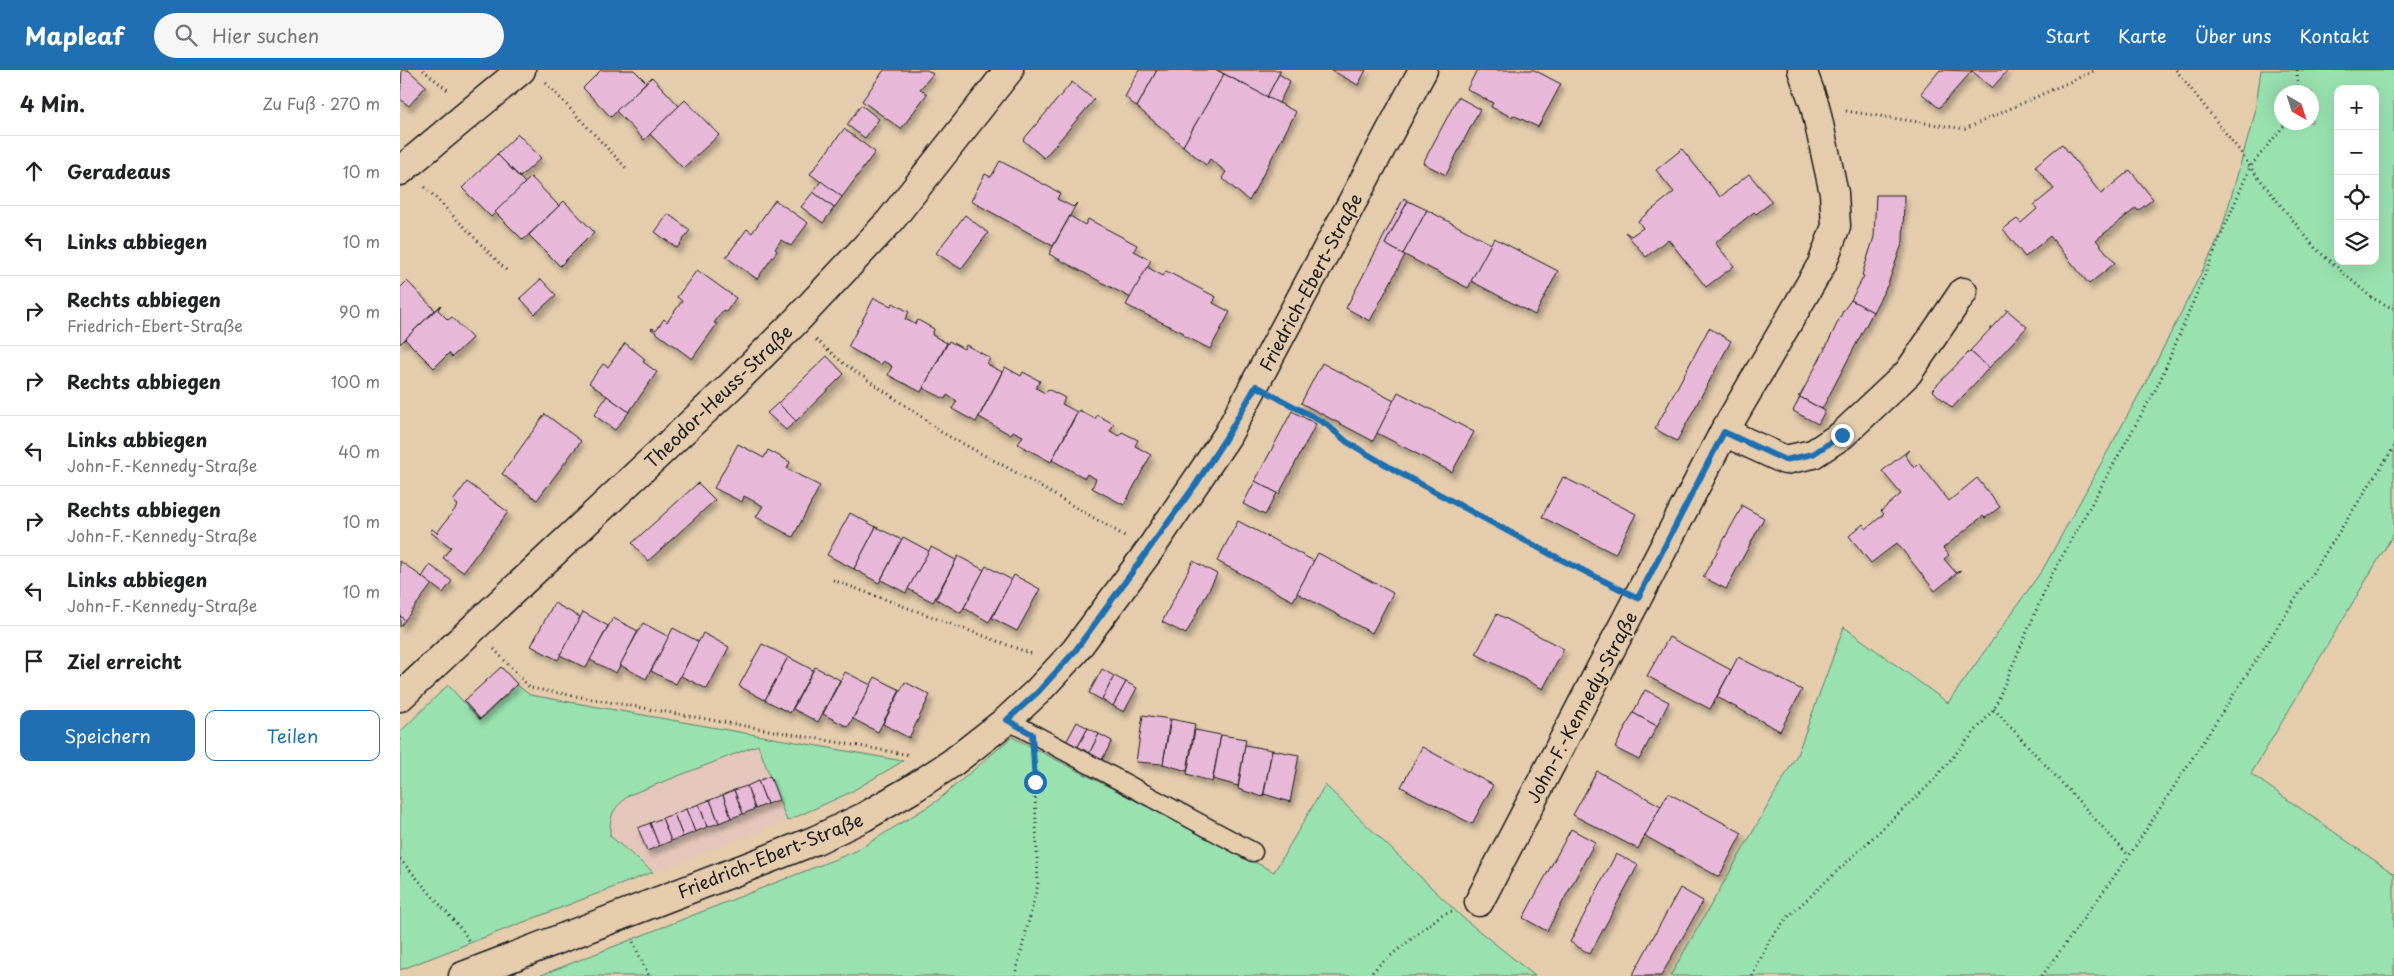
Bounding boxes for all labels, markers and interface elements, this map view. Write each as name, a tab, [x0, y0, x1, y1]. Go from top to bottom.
search box	[154, 13, 504, 58]
text: Mapleaf	[25, 17, 124, 53]
icon: search	[172, 21, 200, 49]
text: Hier suchen	[212, 21, 319, 49]
text: Start	[2045, 22, 2090, 49]
text: Karte	[2118, 22, 2167, 49]
text: Über uns	[2195, 22, 2271, 49]
text: Kontakt	[2299, 22, 2369, 49]
north arrow	[2274, 85, 2319, 130]
map controls	[2334, 85, 2379, 265]
button: +	[2334, 85, 2379, 130]
text: 4 Min.	[20, 87, 85, 119]
text: Zu Fuß · 270 m	[262, 91, 380, 115]
button: −	[2334, 130, 2379, 175]
icon: ahead	[20, 157, 48, 185]
text: Geradeaus	[67, 157, 171, 185]
text: 10 m	[343, 159, 380, 183]
button: locate	[2334, 175, 2379, 220]
street label: Friedrich-Ebert-Straße	[1252, 188, 1368, 376]
button: layers	[2334, 220, 2379, 265]
icon: left	[20, 227, 48, 255]
text: Links abbiegen	[67, 227, 207, 255]
text: 10 m	[343, 229, 380, 253]
text: Rechts abbiegen	[67, 285, 221, 313]
icon: right	[20, 297, 48, 325]
text: 90 m	[339, 299, 380, 323]
text: Friedrich-Ebert-Straße	[67, 313, 243, 337]
street label: Theodor-Heuss-Straße	[638, 318, 798, 474]
icon: right	[20, 367, 48, 395]
text: Rechts abbiegen	[67, 367, 221, 395]
text: 100 m	[331, 369, 380, 393]
route end	[1831, 424, 1854, 447]
text: Links abbiegen	[67, 425, 207, 453]
icon: left	[20, 437, 48, 465]
text: 40 m	[338, 439, 380, 463]
text: John-F.-Kennedy-Straße	[67, 453, 257, 477]
text: Rechts abbiegen	[67, 495, 221, 523]
icon: right	[20, 507, 48, 535]
text: 10 m	[343, 509, 380, 533]
text: John-F.-Kennedy-Straße	[67, 523, 257, 547]
text: Links abbiegen	[67, 565, 207, 593]
icon: left	[20, 577, 48, 605]
text: 10 m	[343, 579, 380, 603]
text: John-F.-Kennedy-Straße	[67, 593, 257, 617]
street label: John-F.-Kennedy-Straße	[1519, 606, 1643, 808]
icon: arrive	[20, 647, 48, 675]
text: Ziel erreicht	[67, 647, 182, 675]
button: Speichern	[20, 710, 195, 761]
button: Teilen	[205, 710, 380, 761]
route start	[1024, 771, 1047, 794]
street label: Friedrich-Ebert-Straße	[673, 805, 867, 905]

